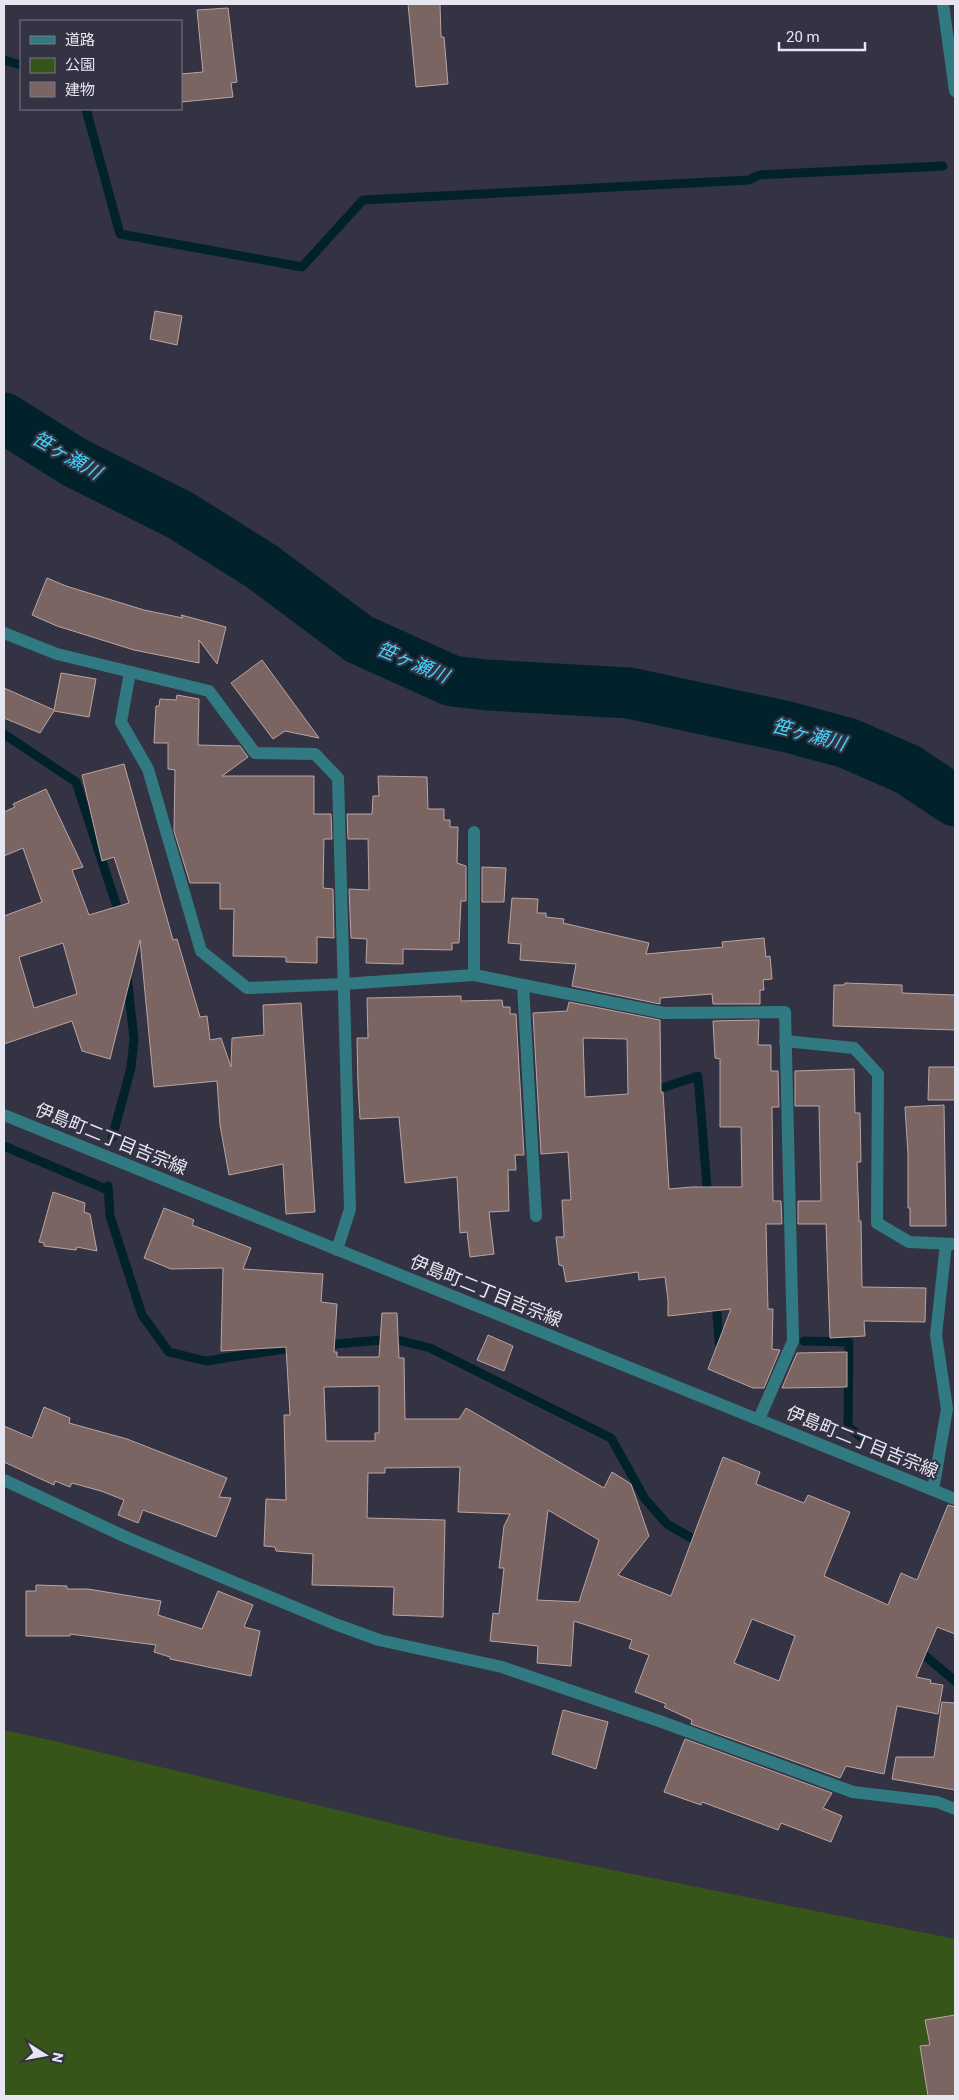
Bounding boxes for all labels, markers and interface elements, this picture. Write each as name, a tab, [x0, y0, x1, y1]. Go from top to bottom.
legend	[20, 20, 182, 110]
scale bar	[779, 20, 865, 52]
text: 20 m	[786, 28, 820, 46]
text: 道路	[65, 31, 95, 49]
text: 公園	[65, 56, 95, 74]
text: 建物	[65, 81, 95, 99]
water label: 笹ヶ瀬川	[28, 426, 107, 485]
water label: 笹ヶ瀬川	[373, 637, 454, 689]
water label: 笹ヶ瀬川	[769, 714, 850, 756]
street label: 伊島町二丁目吉宗線	[32, 1098, 190, 1179]
street label: 伊島町二丁目吉宗線	[407, 1250, 565, 1331]
street label: 伊島町二丁目吉宗線	[783, 1401, 941, 1482]
north arrow	[20, 2030, 70, 2080]
text: N	[49, 2051, 67, 2064]

